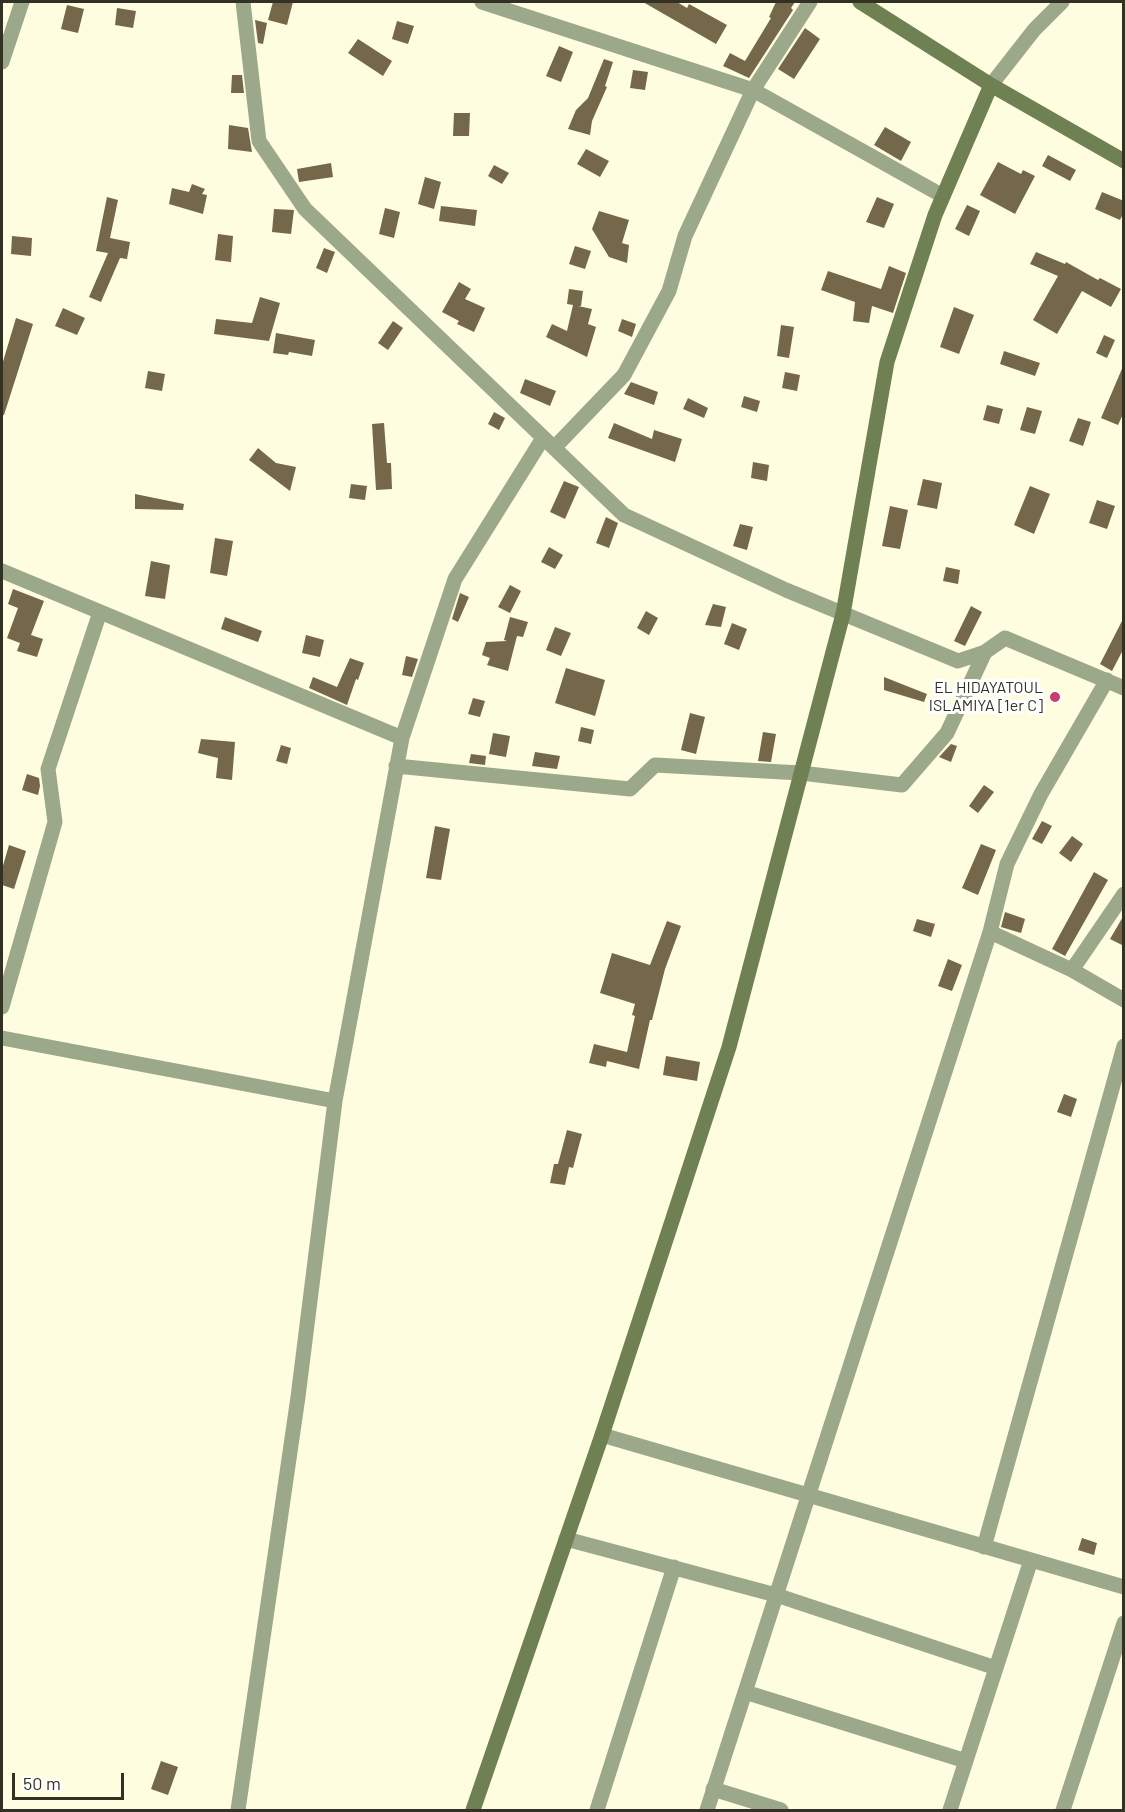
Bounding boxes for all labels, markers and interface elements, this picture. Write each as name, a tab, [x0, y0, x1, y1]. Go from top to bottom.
place label: EL HIDAYATOUL ISLAMIYA [1er C]	[929, 678, 1043, 716]
marker: EL HIDAYATOUL ISLAMIYA [1er C]	[1048, 690, 1062, 704]
scale bar	[15, 1761, 128, 1799]
text: 50 m	[23, 1772, 61, 1794]

